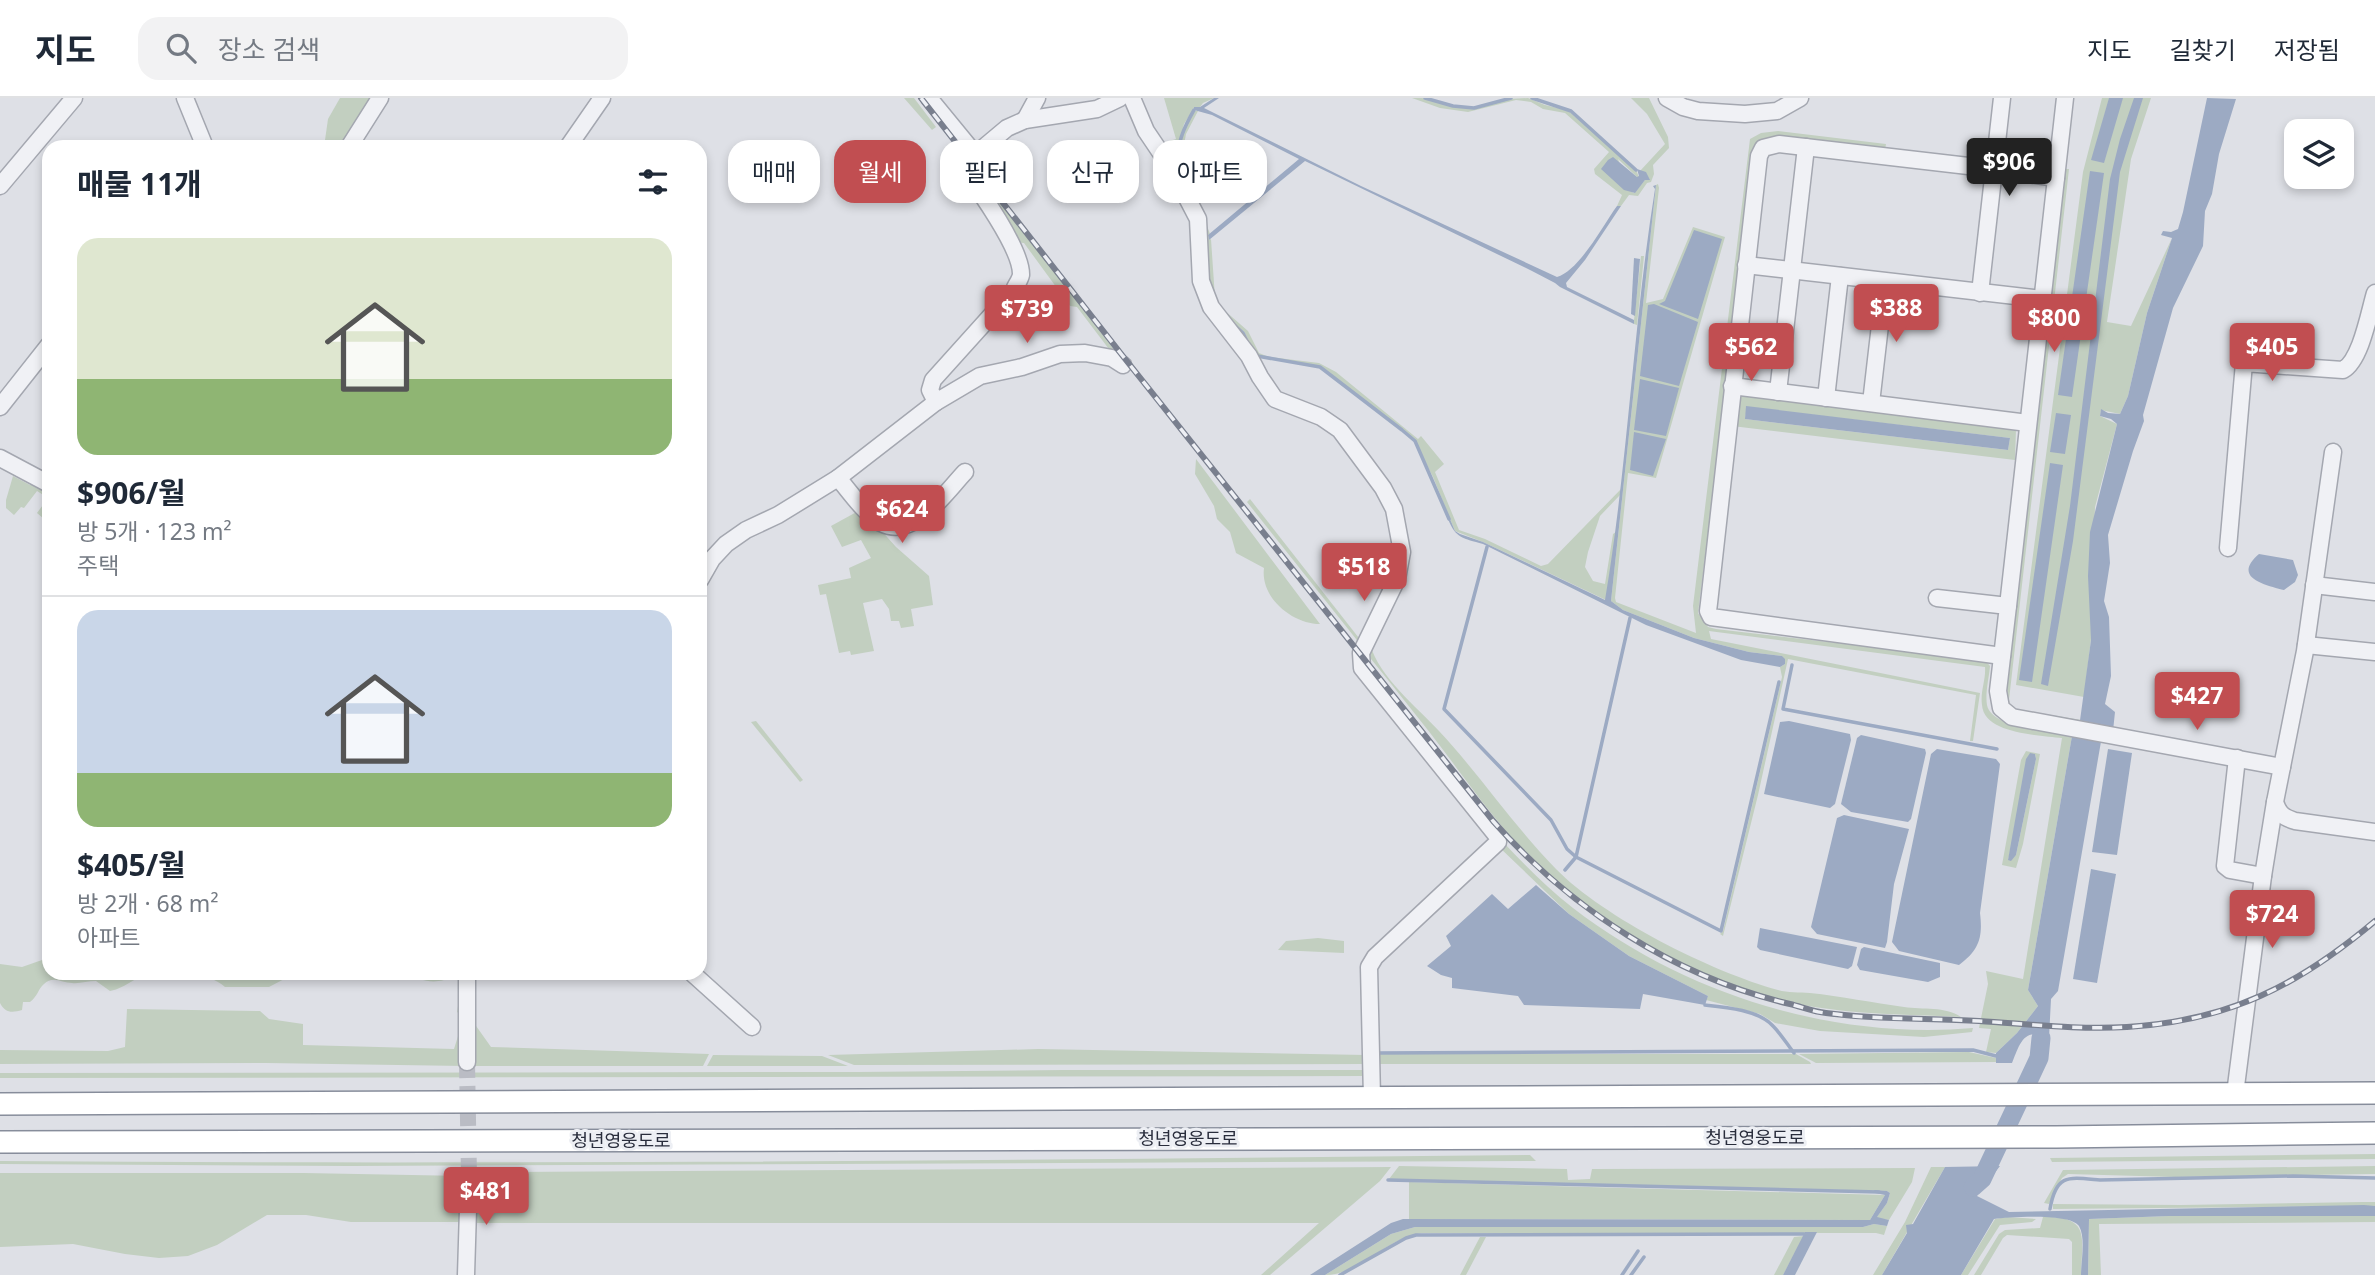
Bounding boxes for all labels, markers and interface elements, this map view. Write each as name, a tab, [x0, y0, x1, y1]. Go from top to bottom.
search box	[138, 17, 628, 80]
text: 지도	[35, 27, 96, 72]
icon: search	[162, 29, 200, 67]
text: 장소 검색	[218, 31, 320, 67]
text: 지도	[2087, 33, 2132, 66]
text: 길찾기	[2170, 33, 2236, 66]
text: 저장됨	[2274, 33, 2340, 66]
map controls	[2284, 119, 2354, 189]
button: layers	[2284, 119, 2354, 189]
pin: $906	[1968, 139, 2050, 198]
chip: 매매	[728, 140, 820, 203]
chip: 월세	[834, 140, 926, 203]
chip: 필터	[940, 140, 1033, 203]
chip: 신규	[1047, 140, 1139, 203]
chip: 아파트	[1153, 140, 1267, 203]
text: $906	[1983, 145, 2035, 177]
text: 매물 11개	[77, 163, 202, 204]
icon: filters	[634, 163, 672, 201]
icon: home	[312, 284, 438, 410]
pin: $388	[1855, 285, 1937, 344]
pin: $739	[986, 286, 1068, 345]
text: $388	[1870, 291, 1922, 323]
text: $739	[1001, 292, 1053, 324]
pin: $800	[2013, 294, 2095, 354]
text: $800	[2028, 301, 2080, 333]
pin: $562	[1710, 324, 1792, 383]
pin: $405	[2231, 324, 2313, 383]
text: $562	[1725, 330, 1777, 362]
text: $405	[2246, 330, 2298, 362]
text: $906/월	[77, 472, 186, 513]
pin: $624	[861, 486, 943, 545]
text: $624	[876, 492, 928, 524]
text: 방 5개 · 123 m²	[77, 515, 232, 547]
pin: $518	[1323, 544, 1405, 603]
text: 주택	[77, 549, 119, 581]
text: $518	[1338, 550, 1390, 582]
icon: home	[312, 656, 438, 782]
pin: $427	[2156, 672, 2238, 732]
text: $427	[2171, 679, 2223, 711]
text: $405/월	[77, 844, 186, 885]
text: 방 2개 · 68 m²	[77, 887, 218, 919]
pin: $724	[2231, 890, 2313, 950]
text: $724	[2246, 897, 2298, 929]
text: 아파트	[77, 921, 140, 953]
street label: 청년영웅도로	[1705, 1125, 1805, 1149]
street label: 청년영웅도로	[1138, 1126, 1238, 1150]
street label: 청년영웅도로	[571, 1128, 671, 1152]
pin: $481	[445, 1168, 527, 1227]
text: $481	[460, 1174, 512, 1206]

